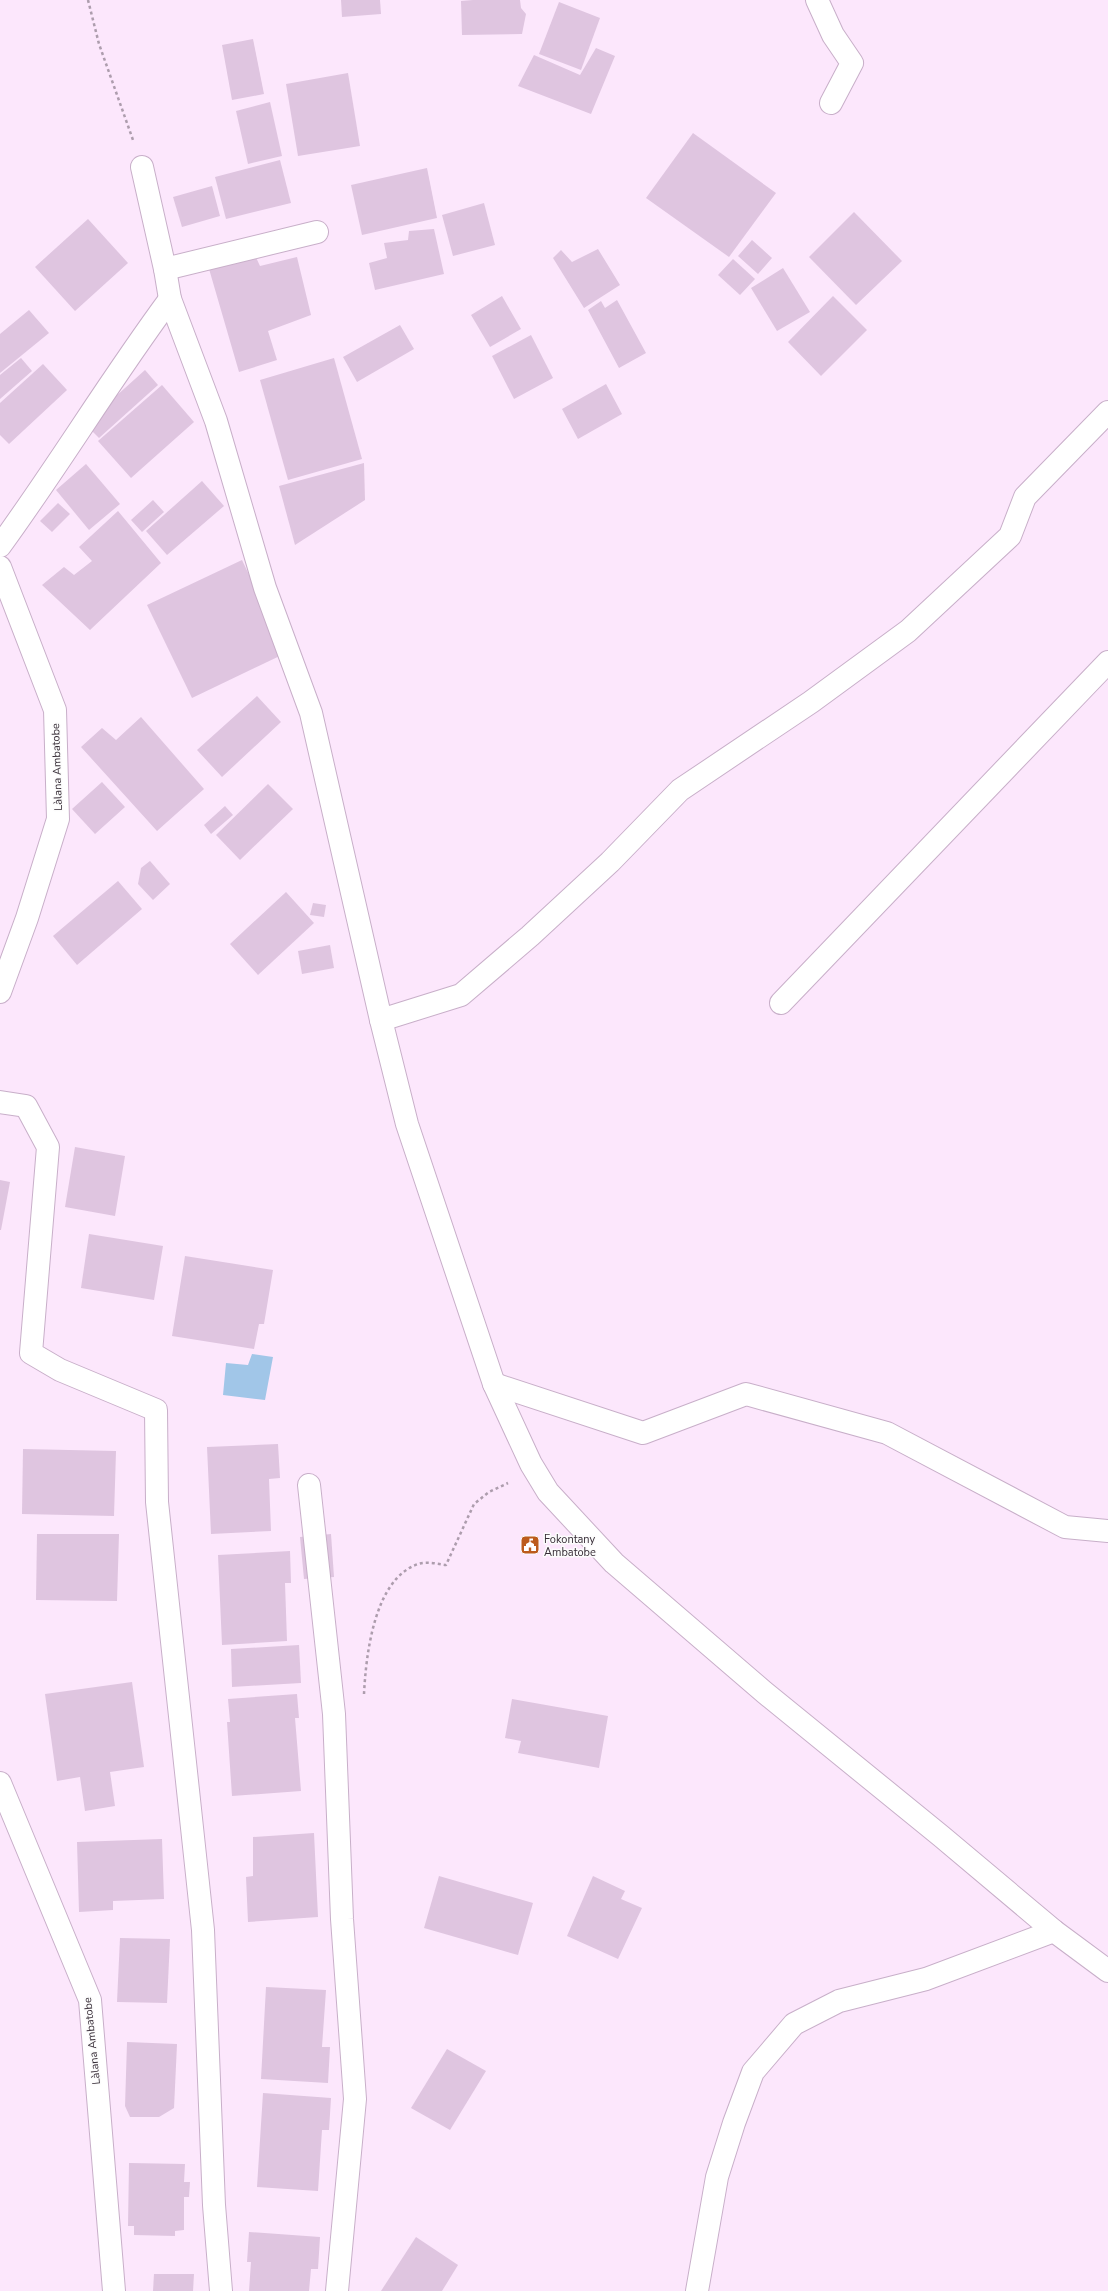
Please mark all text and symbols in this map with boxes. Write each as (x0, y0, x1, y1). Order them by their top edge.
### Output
street label: Làlana Ambatobe (48, 723, 66, 811)
place label: Fokontany Ambatobe (544, 1532, 596, 1560)
public building icon: Fokontany Ambatobe (519, 1534, 541, 1556)
street label: Làlana Ambatobe (80, 1996, 104, 2085)

